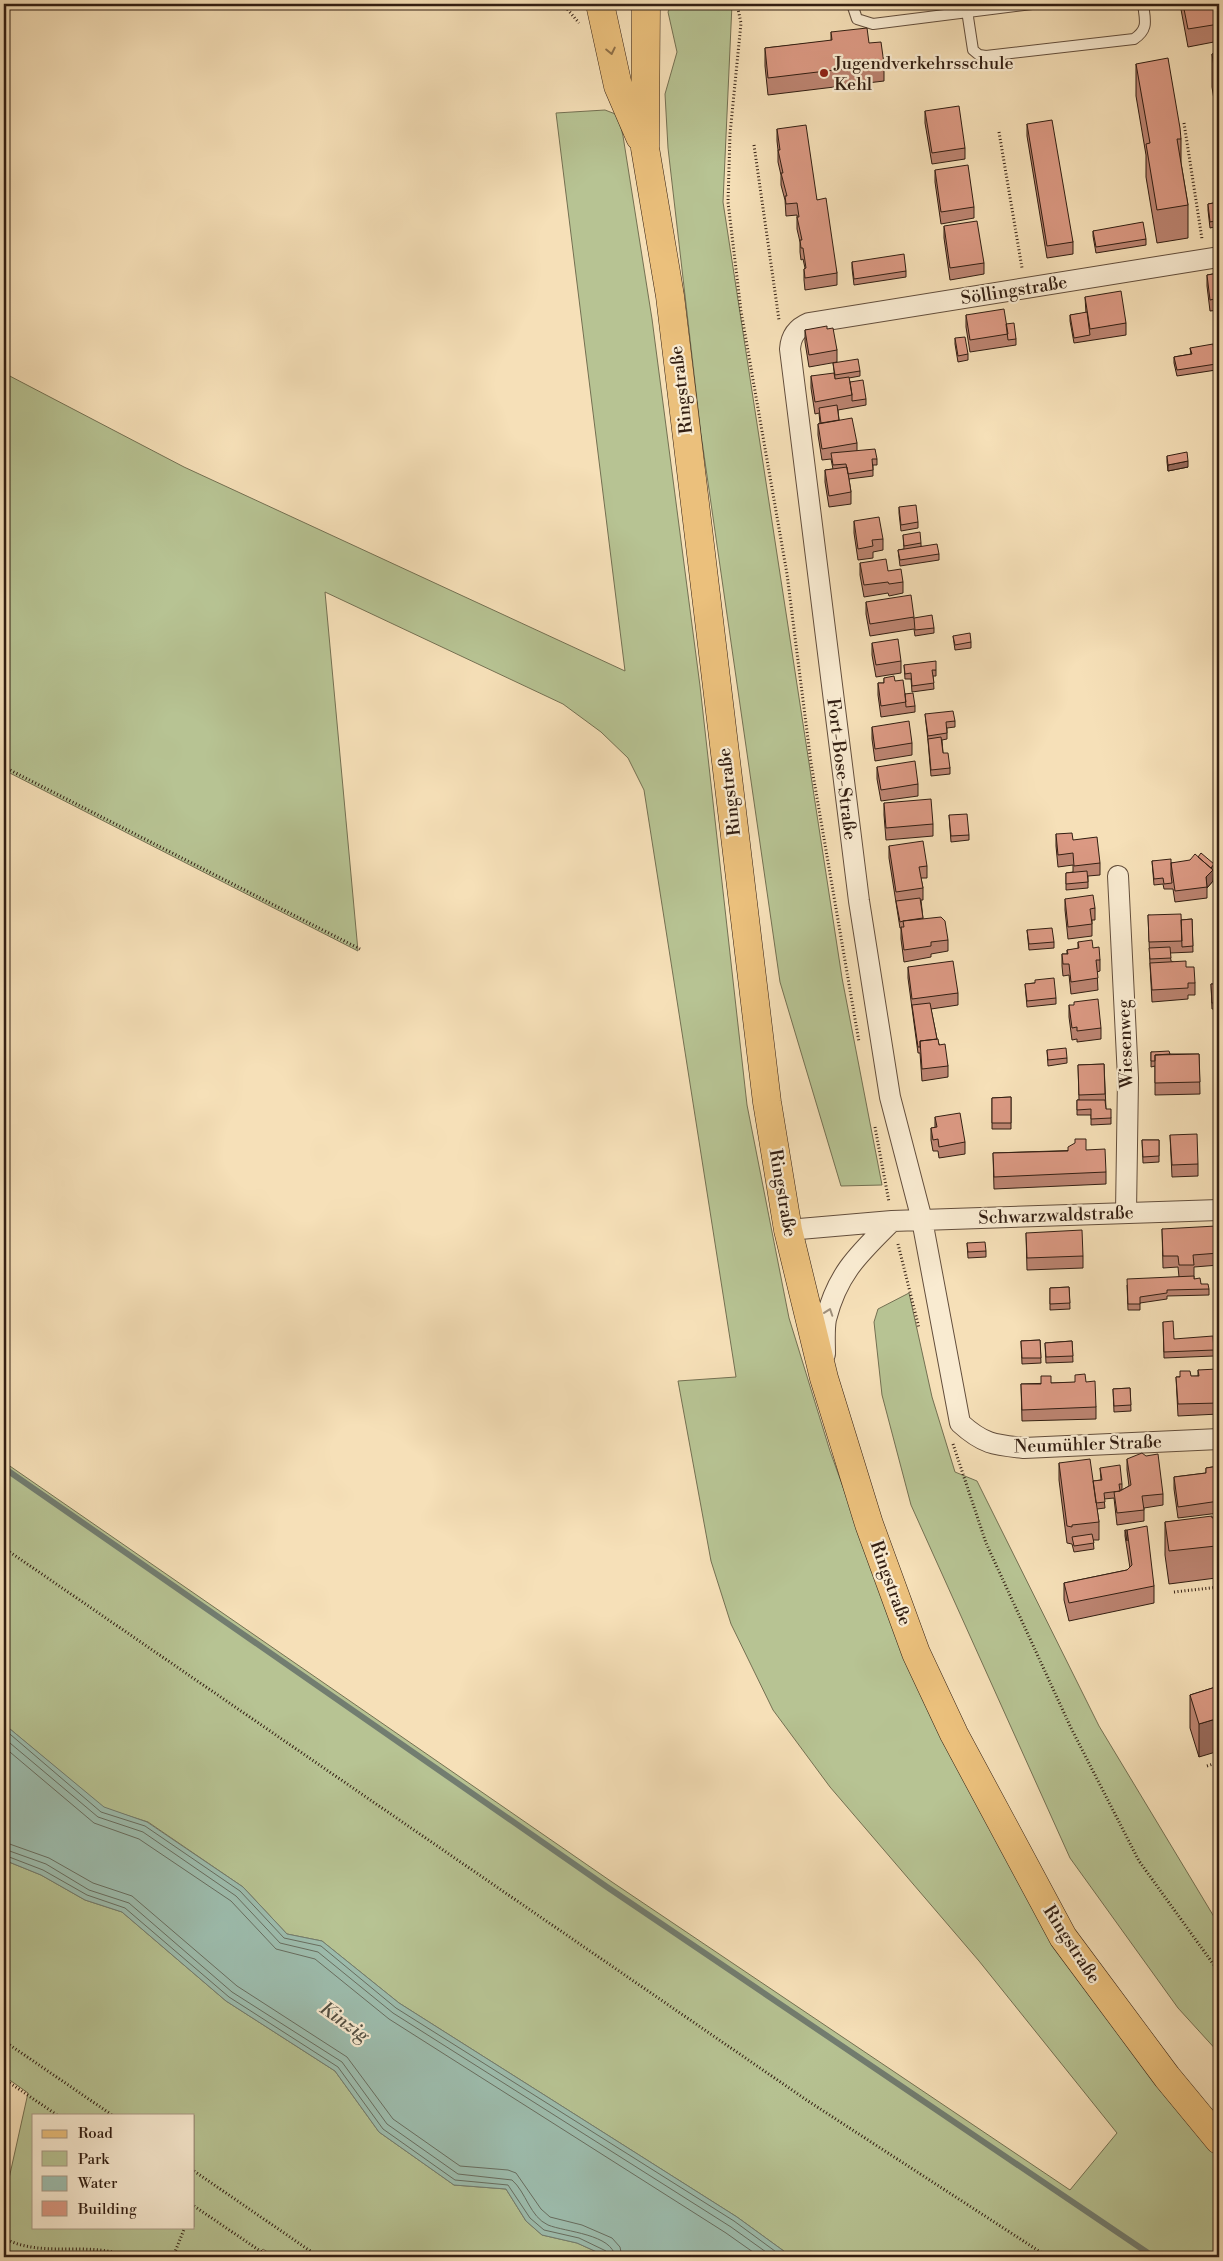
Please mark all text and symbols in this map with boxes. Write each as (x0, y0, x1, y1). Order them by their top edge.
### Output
one-way arrow (605, 47, 616, 56)
place label: Jugendverkehrsschule Kehl (833, 52, 1014, 96)
marker: Jugendverkehrsschule Kehl (818, 67, 830, 79)
street label: Söllingstraße (959, 271, 1069, 310)
street label: Ringstraße (665, 344, 698, 435)
street label: Fort-Bose-Straße (821, 697, 862, 841)
street label: Ringstraße (713, 746, 746, 837)
street label: Wiesenweg (1112, 998, 1139, 1090)
street label: Ringstraße (763, 1147, 802, 1239)
street label: Schwarzwaldstraße (978, 1201, 1134, 1230)
one-way arrow (823, 1308, 833, 1317)
street label: Neumühler Straße (1014, 1430, 1162, 1459)
street label: Ringstraße (865, 1537, 917, 1629)
street label: Ringstraße (1038, 1901, 1105, 1988)
water label: Kinzig (315, 1996, 375, 2048)
legend (32, 2114, 195, 2228)
text: Road (78, 2124, 113, 2143)
text: Park (78, 2150, 110, 2169)
text: Water (77, 2174, 118, 2193)
text: Building (77, 2200, 137, 2219)

